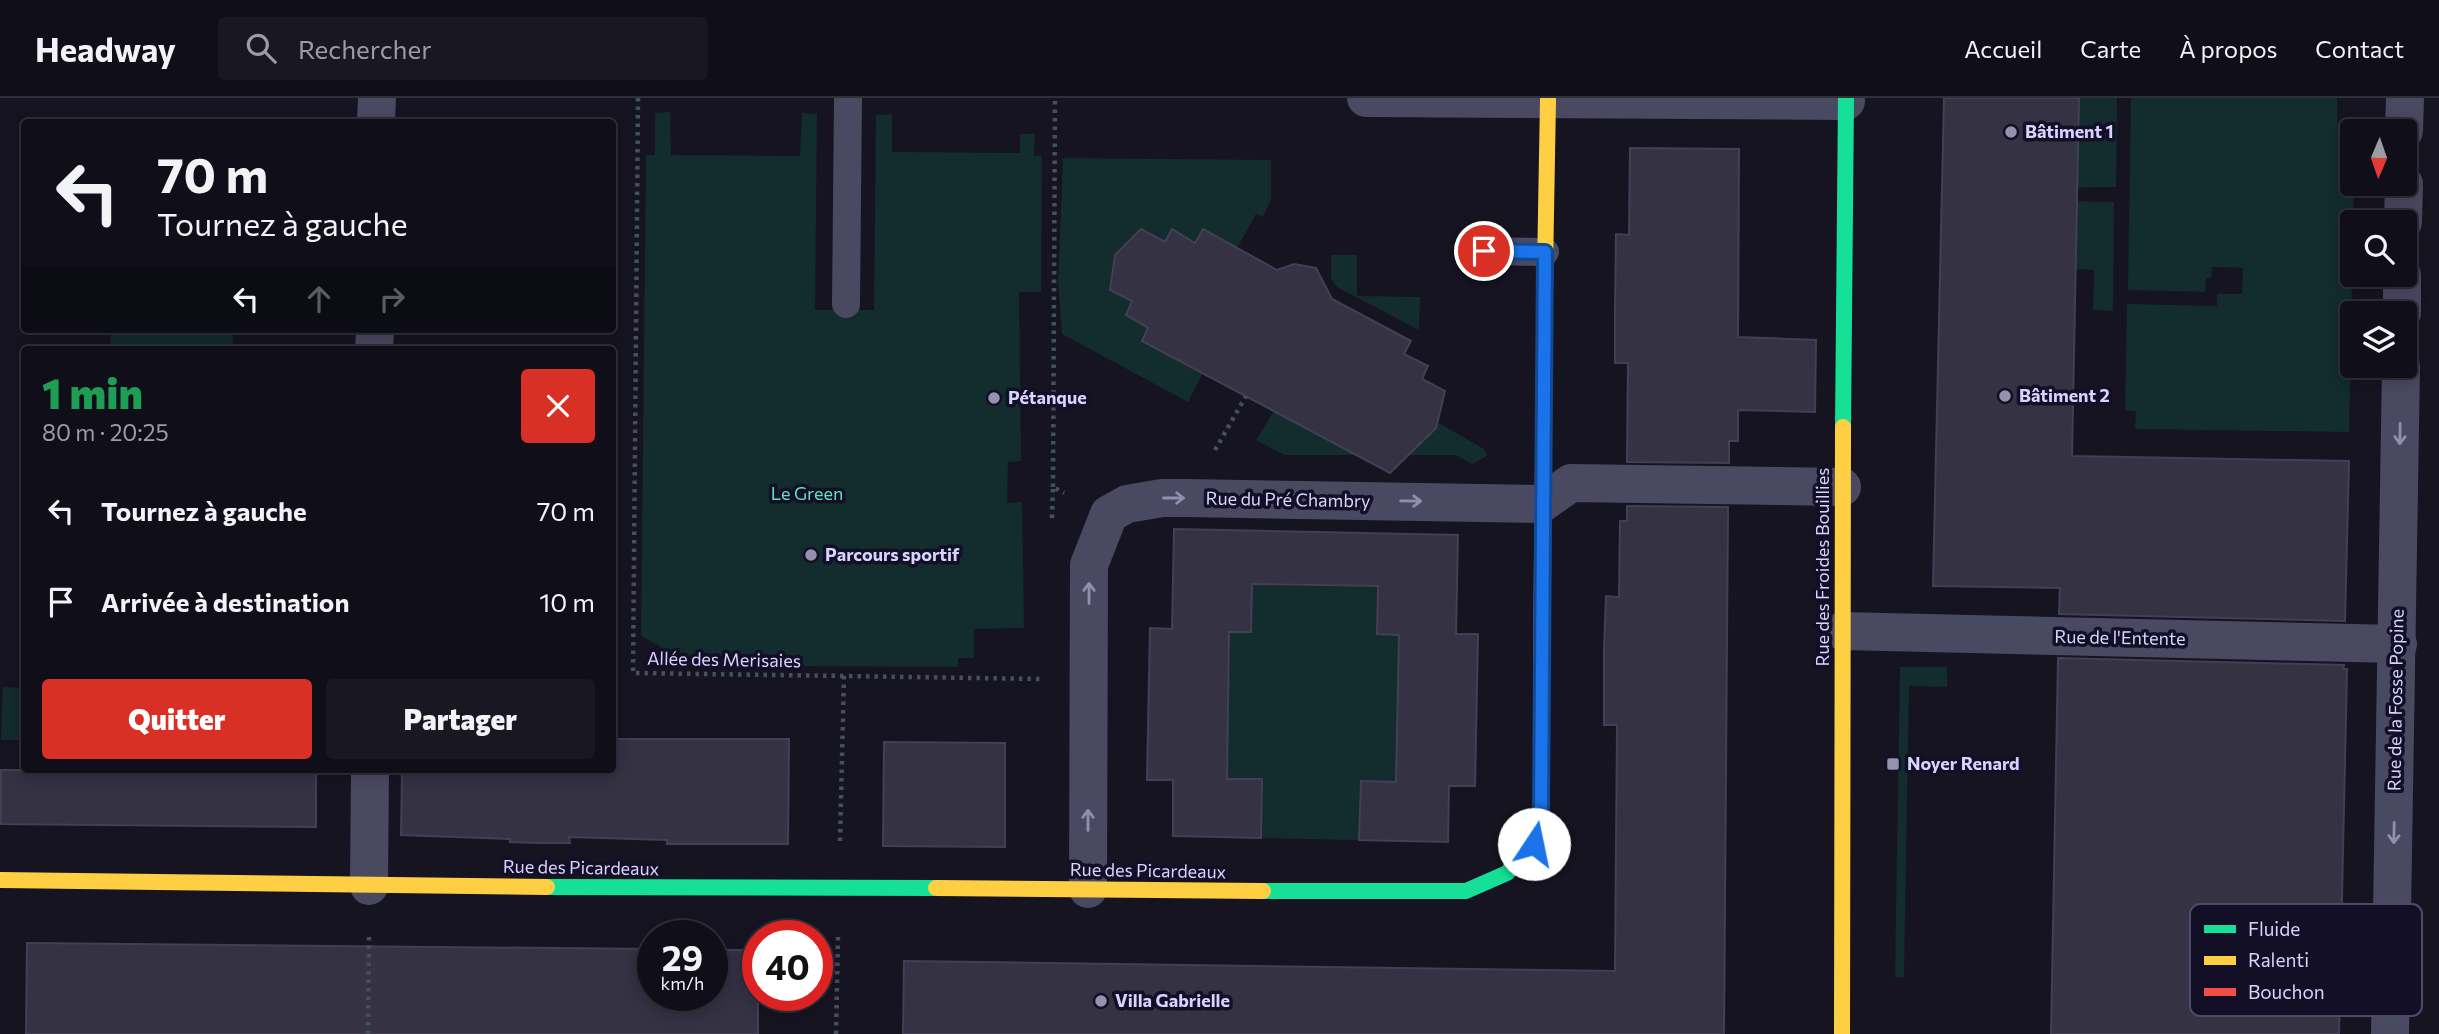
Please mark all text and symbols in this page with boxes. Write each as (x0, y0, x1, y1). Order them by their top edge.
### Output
search box (218, 17, 708, 80)
text: Headway (35, 28, 176, 69)
icon: search (242, 29, 280, 67)
text: Rechercher (298, 33, 432, 64)
text: Accueil (1964, 34, 2042, 63)
text: Carte (2080, 34, 2141, 63)
text: À propos (2179, 34, 2277, 63)
text: Contact (2315, 34, 2404, 63)
north arrow (2340, 119, 2417, 196)
map controls (2340, 119, 2417, 378)
place label: Bâtiment 1 (2025, 120, 2114, 142)
marker: Bâtiment 1 (2003, 124, 2019, 140)
text: 70 m (157, 143, 268, 203)
icon: left (42, 147, 133, 238)
text: Tournez à gauche (157, 203, 408, 243)
button: search (2340, 210, 2417, 287)
pin (1454, 221, 1514, 281)
icon: arrive (1465, 232, 1503, 270)
icon: left (227, 280, 265, 318)
icon: ahead (300, 280, 338, 318)
icon: right (373, 280, 411, 318)
button: layers (2340, 301, 2417, 378)
text: 1 min (42, 366, 143, 418)
button: close (521, 369, 595, 443)
place label: Bâtiment 2 (2019, 384, 2110, 406)
place label: Pétanque (1008, 386, 1087, 408)
marker: Bâtiment 2 (1997, 388, 2013, 404)
marker: Pétanque (986, 390, 1002, 406)
text: 80 m · 20:25 (42, 418, 169, 446)
one-way arrow (2393, 422, 2407, 445)
street label: Rue des Froides Bouillies (1811, 468, 1833, 666)
park label: Le Green (771, 482, 843, 504)
street label: Rue du Pré Chambry (1205, 487, 1371, 511)
one-way arrow (1163, 491, 1186, 505)
icon: left (42, 492, 80, 530)
one-way arrow (1400, 494, 1423, 508)
text: Tournez à gauche (101, 495, 307, 526)
text: 70 m (537, 495, 595, 526)
place label: Parcours sportif (825, 543, 960, 565)
marker: Parcours sportif (803, 547, 819, 563)
one-way arrow (1082, 582, 1096, 605)
icon: arrive (42, 583, 80, 621)
text: Arrivée à destination (101, 586, 349, 617)
text: 10 m (539, 586, 595, 617)
street label: Rue de la Fosse Popine (2382, 609, 2408, 791)
street label: Rue de l'Entente (2054, 625, 2186, 649)
street label: Allée des Merisaies (647, 647, 801, 671)
button: Quitter (42, 679, 312, 759)
button: Partager (326, 679, 595, 759)
place label: Noyer Renard (1907, 752, 2020, 774)
marker: Noyer Renard (1885, 756, 1901, 772)
position arrow (1497, 807, 1571, 881)
one-way arrow (1081, 809, 1095, 832)
one-way arrow (2387, 821, 2401, 844)
street label: Rue des Picardeaux (503, 855, 660, 879)
street label: Rue des Picardeaux (1070, 858, 1227, 882)
legend (2190, 904, 2422, 1016)
text: Fluide (2248, 917, 2300, 940)
speed limit sign: 40 (742, 920, 833, 1011)
text: 29 (662, 935, 703, 978)
text: Ralenti (2248, 948, 2309, 971)
text: km/h (661, 972, 704, 994)
text: Bouchon (2248, 980, 2325, 1003)
place label: Villa Gabrielle (1115, 989, 1230, 1011)
marker: Villa Gabrielle (1093, 993, 1109, 1009)

